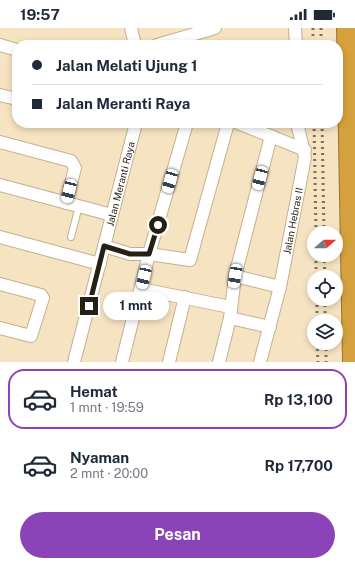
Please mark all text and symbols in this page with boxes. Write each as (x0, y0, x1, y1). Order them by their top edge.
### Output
text: 19:57 (20, 6, 60, 23)
text: Jalan Melati Ujung 1 (56, 57, 197, 74)
text: Jalan Meranti Raya (56, 95, 190, 112)
street label: Jalan Meranti Raya (103, 140, 137, 228)
car (251, 165, 269, 191)
car (161, 168, 179, 194)
car (60, 178, 78, 204)
street label: Jalan Hebras II (280, 186, 305, 255)
route start (149, 216, 167, 234)
north arrow (307, 226, 343, 262)
map controls (307, 226, 343, 350)
car (227, 263, 243, 289)
car (135, 264, 153, 290)
button: locate (307, 270, 343, 306)
callout: 1 mnt (103, 292, 169, 320)
route end (80, 297, 98, 315)
text: 1 mnt (119, 298, 153, 313)
button: layers (307, 314, 343, 350)
icon: car (22, 381, 58, 417)
text: Hemat (70, 383, 118, 400)
text: Rp 13,100 (264, 391, 333, 408)
text: 1 mnt · 19:59 (70, 400, 144, 415)
icon: car (22, 447, 58, 483)
text: Nyaman (70, 449, 129, 466)
text: Rp 17,700 (265, 457, 333, 474)
text: 2 mnt · 20:00 (70, 466, 148, 481)
button: Pesan (20, 512, 335, 558)

